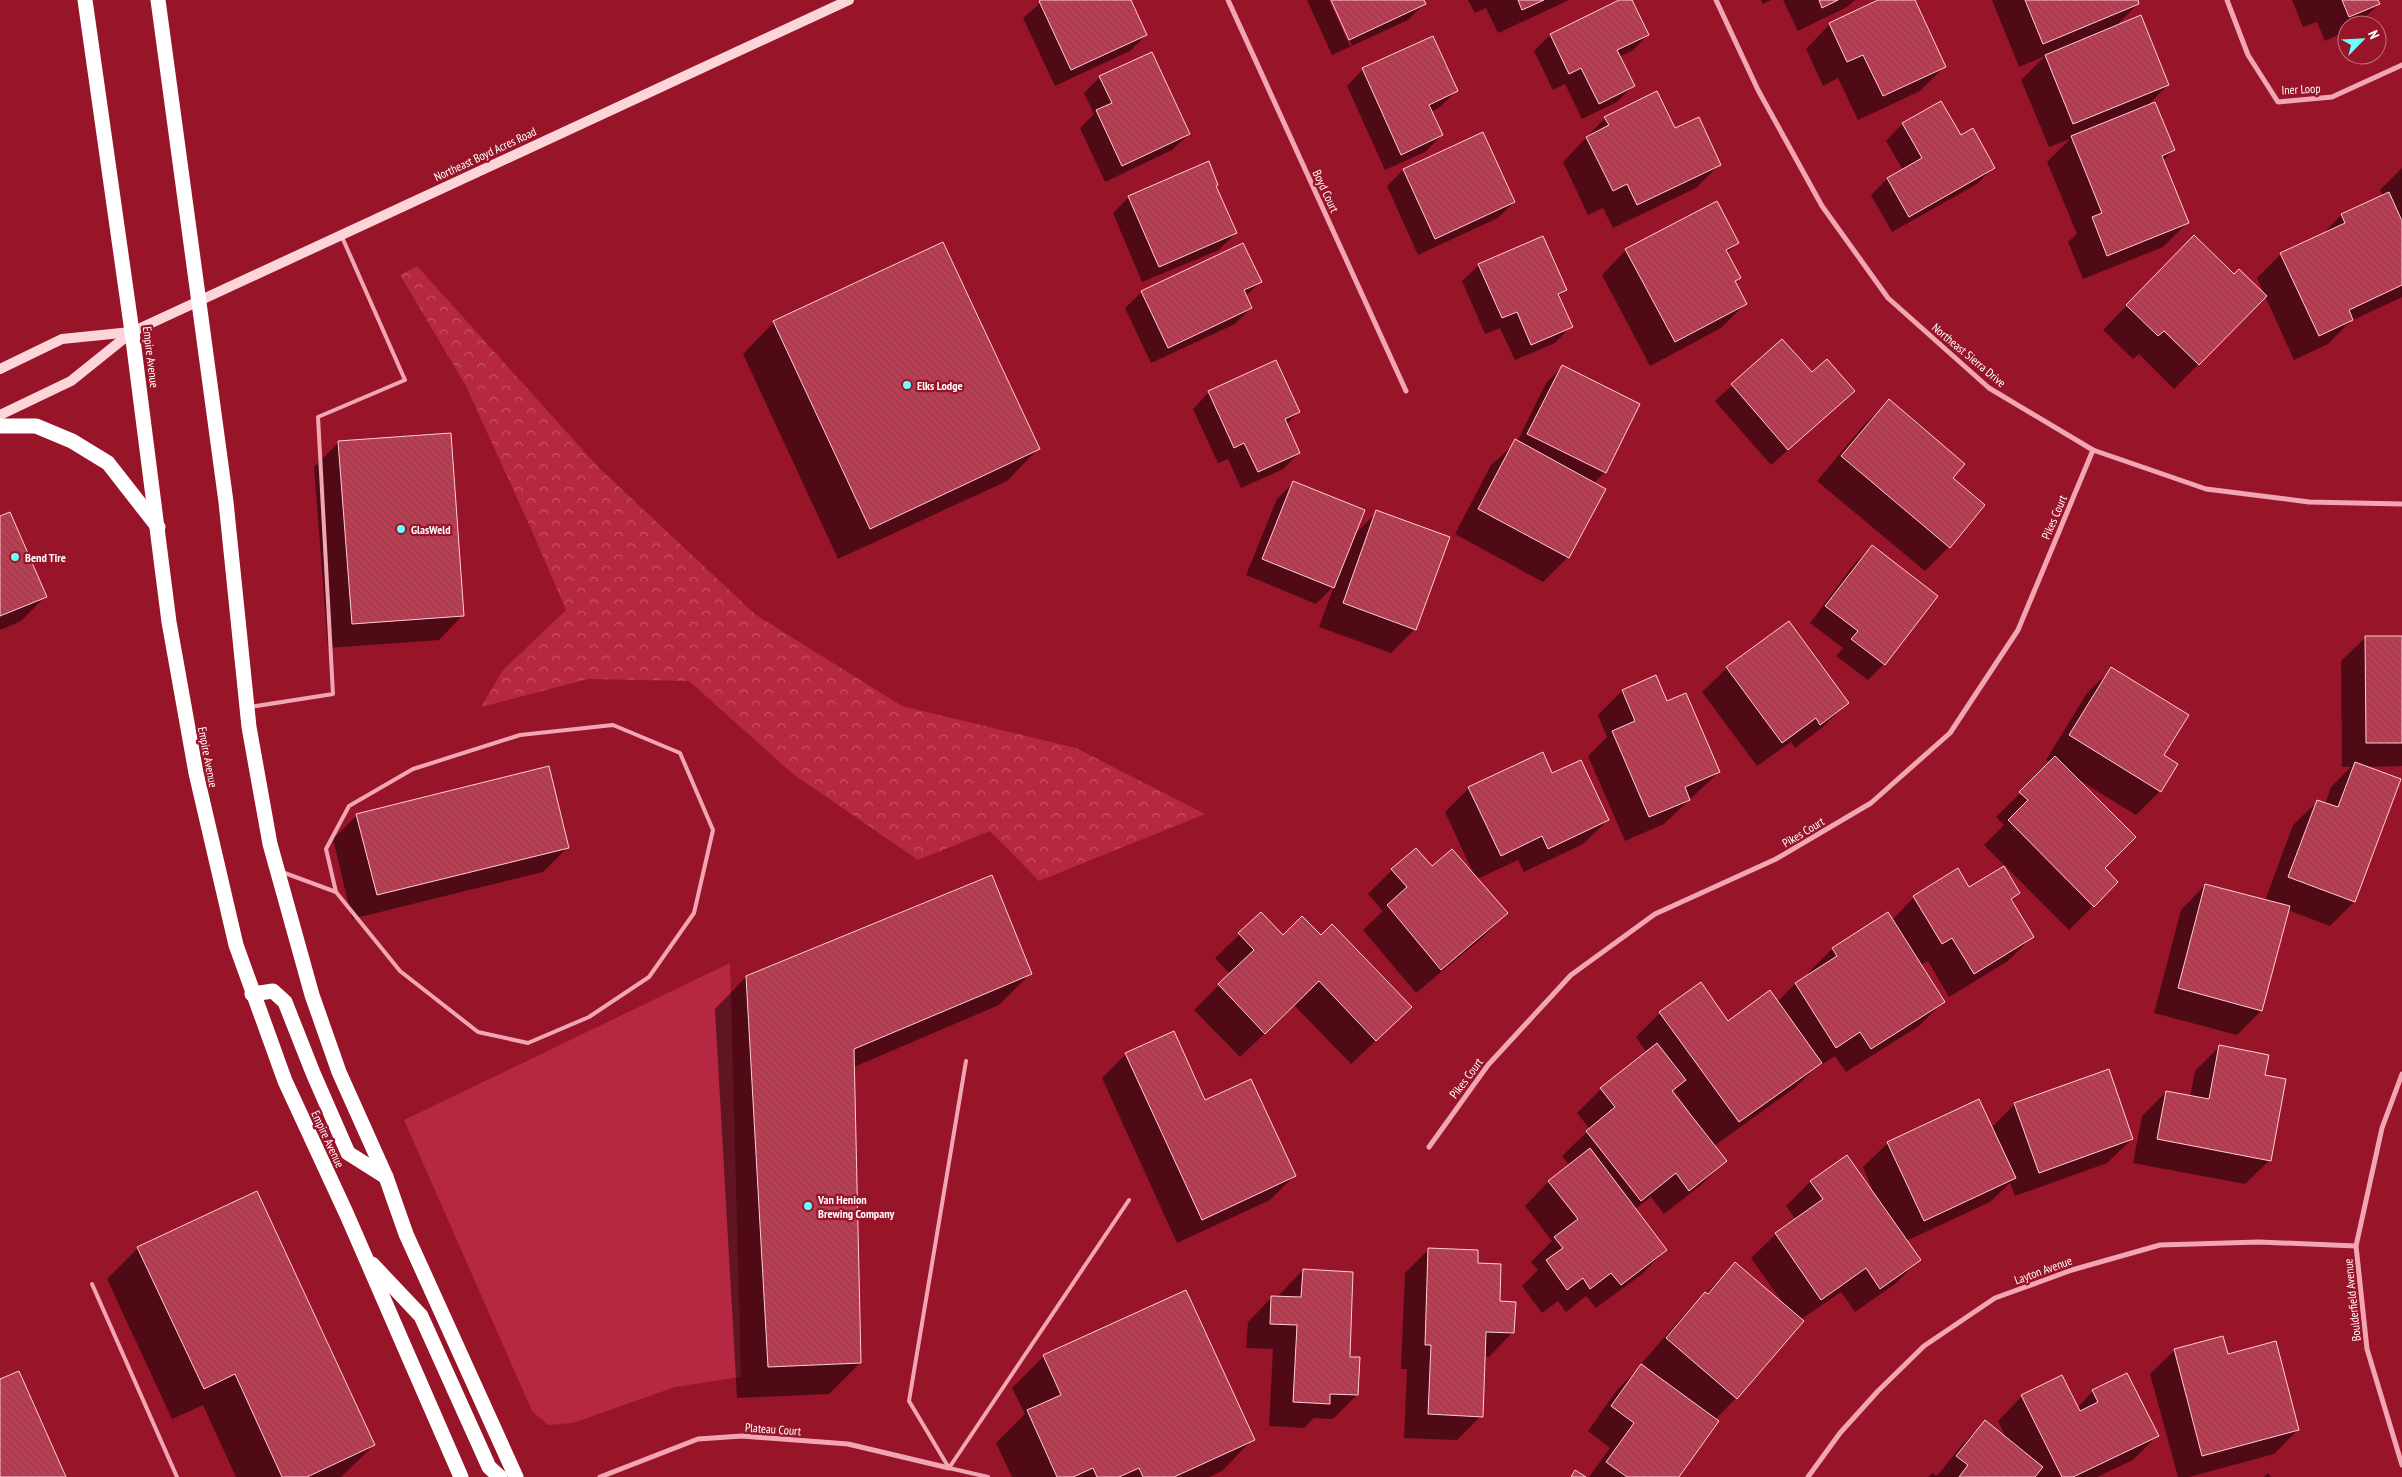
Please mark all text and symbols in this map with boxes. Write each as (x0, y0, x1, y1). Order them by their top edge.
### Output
north arrow (2337, 15, 2387, 65)
text: N (2364, 28, 2384, 42)
street label: Iner Loop (2281, 80, 2321, 98)
street label: Northeast Boyd Acres Road (431, 124, 539, 184)
street label: Boyd Court (1310, 167, 1343, 215)
street label: Northeast Sierra Drive (1929, 320, 2009, 390)
street label: Empire Avenue (140, 326, 162, 389)
place label: Elks Lodge (917, 378, 963, 393)
marker: Elks Lodge (901, 379, 913, 391)
street label: Pikes Court (2038, 492, 2070, 541)
place label: GlasWeld (411, 522, 451, 537)
marker: GlasWeld (395, 523, 407, 535)
place label: Bend Tire (25, 550, 66, 565)
marker: Bend Tire (9, 551, 21, 563)
street label: Empire Avenue (195, 725, 221, 789)
street label: Pikes Court (1779, 813, 1827, 850)
street label: Pikes Court (1446, 1054, 1486, 1101)
street label: Empire Avenue (308, 1108, 348, 1170)
place label: Van Henion Brewing Company (817, 1192, 895, 1221)
marker: Van Henion Brewing Company (802, 1200, 814, 1212)
street label: Layton Avenue (2012, 1253, 2074, 1287)
street label: Boulderfield Avenue (2340, 1258, 2364, 1342)
street label: Plateau Court (744, 1420, 802, 1438)

